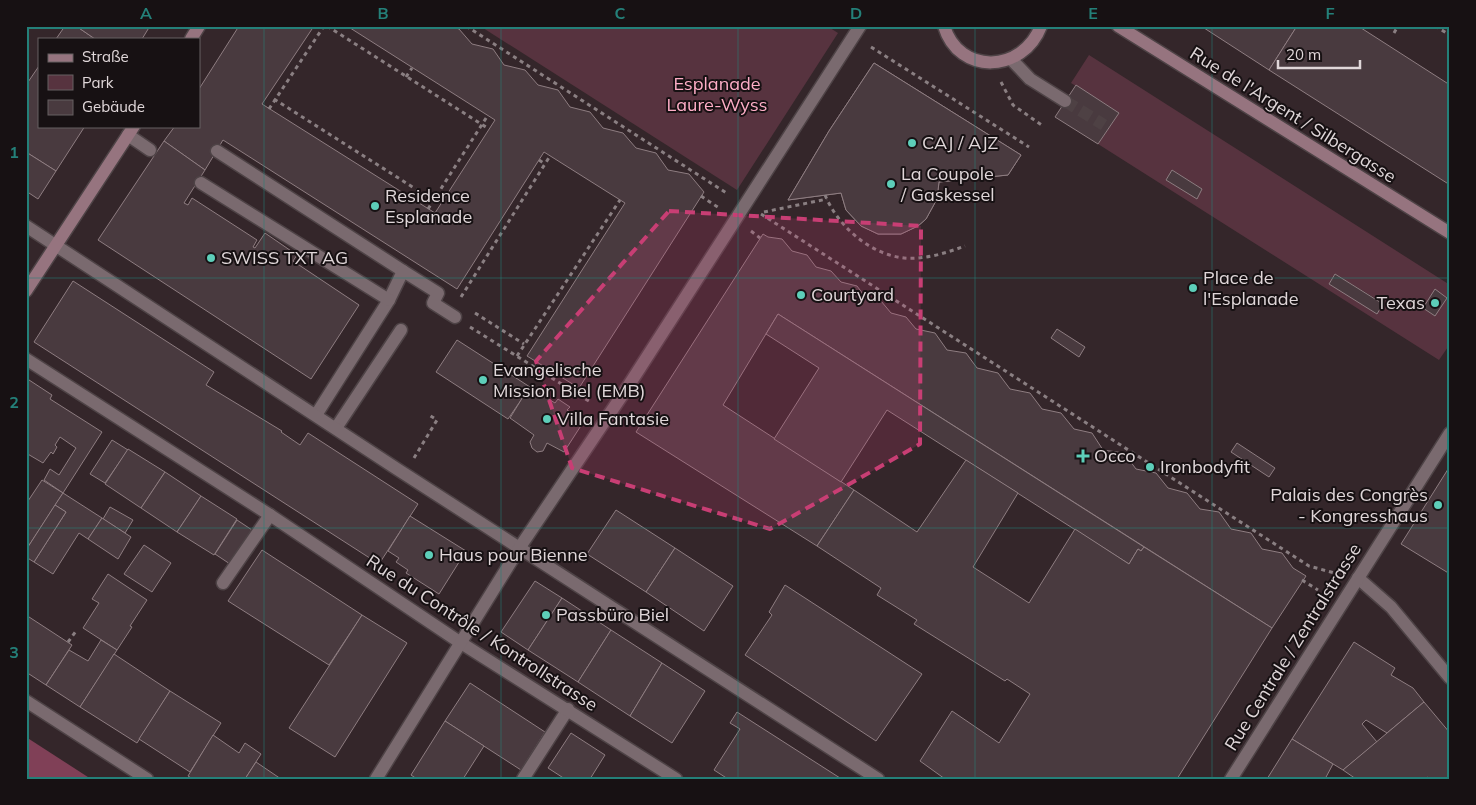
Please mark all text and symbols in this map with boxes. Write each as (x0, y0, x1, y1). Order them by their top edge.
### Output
text: A (140, 3, 152, 23)
text: B (377, 3, 389, 23)
text: C (615, 3, 626, 23)
text: D (850, 3, 862, 23)
text: E (1088, 3, 1098, 23)
text: F (1325, 3, 1335, 23)
legend (38, 38, 200, 128)
scale bar (1278, 38, 1361, 70)
street label: Rue de l'Argent / Silbergasse (1186, 42, 1401, 188)
text: 20 m (1286, 45, 1321, 64)
text: Straße (82, 47, 129, 66)
park label: Esplanade Laure-Wyss (666, 72, 768, 116)
text: Park (82, 73, 114, 92)
text: Gebäude (82, 97, 145, 116)
place label: CAJ / AJZ (922, 131, 999, 154)
marker: CAJ / AJZ (906, 137, 918, 149)
text: 1 (9, 142, 19, 162)
place label: La Coupole / Gaskessel (900, 162, 995, 206)
marker: La Coupole / Gaskessel (885, 178, 897, 190)
place label: Residence Esplanade (385, 184, 472, 228)
marker: Residence Esplanade (369, 200, 381, 212)
place label: SWISS TXT AG (221, 246, 348, 269)
marker: SWISS TXT AG (205, 252, 217, 264)
place label: Place de l'Esplanade (1203, 266, 1298, 310)
marker: Place de l'Esplanade (1187, 282, 1199, 294)
place label: Courtyard (811, 283, 894, 306)
marker: Courtyard (795, 289, 807, 301)
place label: Texas (1376, 291, 1425, 314)
marker: Texas (1429, 297, 1441, 309)
place label: Evangelische Mission Biel (EMB) (493, 358, 645, 402)
marker: Evangelische Mission Biel (EMB) (477, 374, 489, 386)
text: 2 (9, 392, 19, 412)
place label: Villa Fantasie (557, 407, 669, 430)
marker: Villa Fantasie (541, 413, 553, 425)
place label: Occo (1094, 444, 1136, 467)
marker: Occo (1076, 449, 1090, 463)
place label: Ironbodyfit (1160, 455, 1250, 478)
marker: Ironbodyfit (1144, 461, 1156, 473)
place label: Palais des Congrès - Kongresshaus (1270, 483, 1428, 527)
marker: Palais des Congrès - Kongresshaus (1432, 499, 1444, 511)
street label: Rue Centrale / Zentralstrasse (1219, 539, 1366, 755)
place label: Haus pour Bienne (439, 543, 588, 566)
street label: Rue du Contrôle / Kontrollstrasse (362, 549, 602, 716)
marker: Haus pour Bienne (423, 549, 435, 561)
place label: Passbüro Biel (556, 603, 669, 626)
marker: Passbüro Biel (540, 609, 552, 621)
text: 3 (9, 642, 19, 662)

